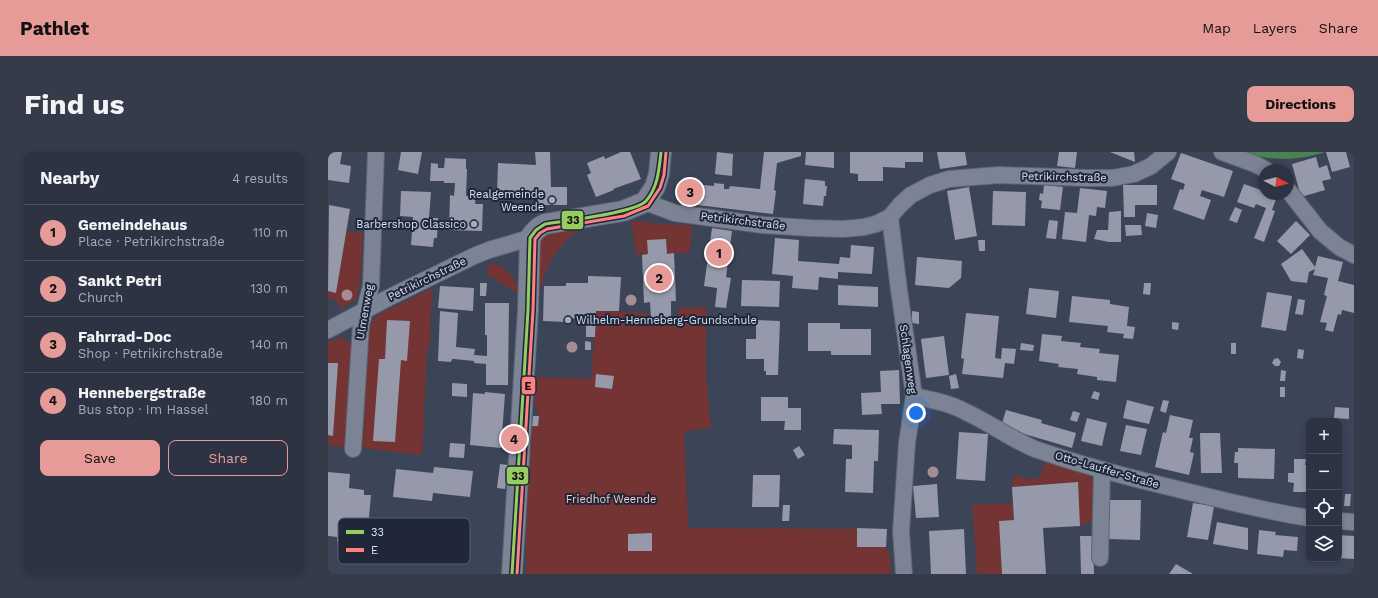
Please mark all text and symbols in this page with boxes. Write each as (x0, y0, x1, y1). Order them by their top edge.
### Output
text: Pathlet (20, 17, 89, 40)
text: Map (1202, 20, 1231, 36)
text: Layers (1253, 20, 1297, 36)
text: Share (1319, 20, 1358, 36)
button: Directions (1247, 86, 1354, 122)
text: Find us (24, 88, 124, 121)
north arrow (1258, 164, 1294, 200)
text: Nearby (40, 168, 99, 188)
street label: Petrikirchstraße (1021, 170, 1107, 184)
text: 4 results (232, 171, 288, 186)
pin: 3 (677, 177, 703, 207)
place label: Realgemeinde Weende (469, 188, 544, 214)
marker: Realgemeinde Weende (547, 195, 557, 205)
street label: Petrikirchstraße (700, 209, 786, 233)
line badge: 33 (561, 210, 584, 230)
text: 33 (566, 214, 580, 227)
text: Gemeindehaus (78, 216, 187, 234)
place label: Barbershop Classico (356, 218, 466, 231)
marker: Barbershop Classico (469, 219, 479, 229)
text: 1 (50, 225, 56, 240)
text: 110 m (253, 225, 288, 240)
text: Place · Petrikirchstraße (78, 234, 225, 249)
pin: 1 (706, 238, 732, 268)
street label: Petrikirchstraße (386, 254, 468, 304)
pin: 2 (646, 263, 672, 293)
text: Sankt Petri (78, 272, 162, 290)
text: 2 (49, 281, 57, 296)
text: 130 m (250, 281, 288, 296)
street label: Ulmenweg (354, 283, 376, 341)
text: Church (78, 290, 123, 305)
place label: Wilhelm-Henneberg-Grundschule (576, 314, 757, 327)
marker: Wilhelm-Henneberg-Grundschule (563, 315, 573, 325)
street label: Schlagenweg (897, 324, 919, 395)
text: Fahrrad-Doc (78, 328, 172, 346)
text: 3 (49, 337, 57, 352)
text: 140 m (250, 337, 288, 352)
text: Shop · Petrikirchstraße (78, 346, 223, 361)
line badge: E (521, 376, 536, 395)
text: E (525, 380, 532, 393)
text: Hennebergstraße (78, 384, 206, 402)
text: 4 (49, 393, 57, 408)
text: 180 m (250, 393, 288, 408)
text: Bus stop · Im Hassel (78, 402, 208, 417)
your location (906, 403, 926, 423)
map controls (1306, 418, 1342, 562)
button: + (1306, 418, 1342, 454)
pin: 4 (501, 424, 527, 454)
button: Save (40, 440, 160, 476)
button: Share (168, 440, 288, 476)
street label: Otto-Lauffer-Straße (1053, 449, 1161, 491)
button: − (1306, 454, 1342, 490)
line badge: 33 (506, 466, 529, 485)
text: 33 (511, 470, 525, 483)
button: locate (1306, 490, 1342, 526)
park label: Friedhof Weende (566, 493, 656, 506)
legend (338, 518, 470, 564)
text: 33 (371, 526, 384, 539)
button: layers (1306, 526, 1342, 562)
text: E (371, 544, 378, 557)

